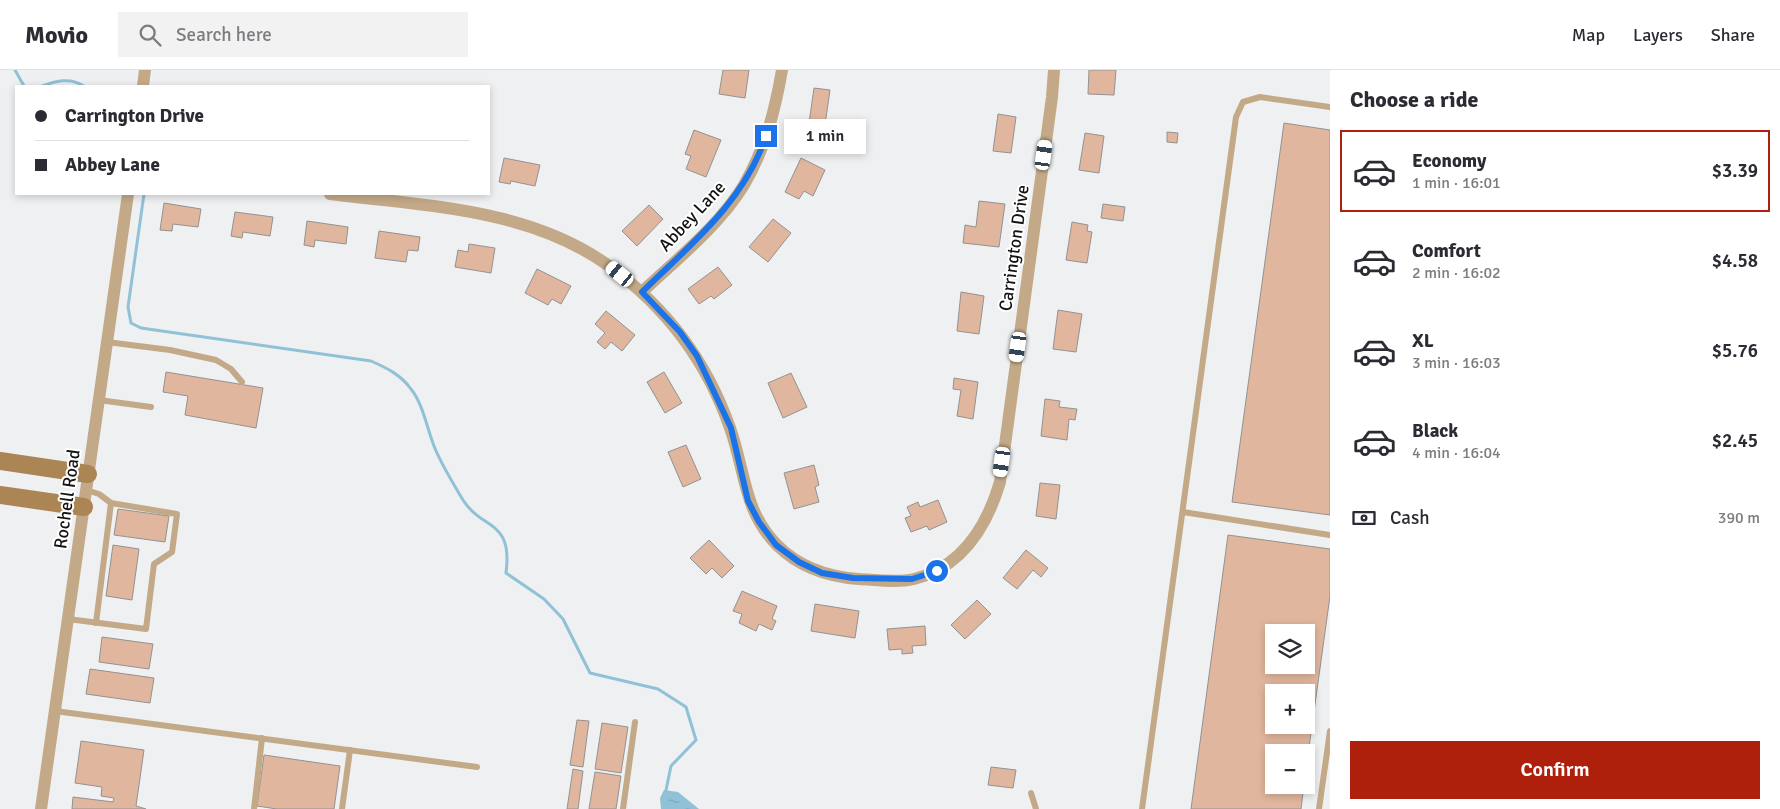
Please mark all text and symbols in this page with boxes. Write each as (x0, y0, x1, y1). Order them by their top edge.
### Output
search box (118, 12, 468, 57)
text: Movio (25, 20, 88, 50)
icon: search (136, 21, 164, 49)
text: Search here (176, 23, 272, 47)
text: Map (1572, 24, 1605, 46)
text: Layers (1633, 24, 1683, 46)
text: Share (1711, 24, 1755, 46)
text: Choose a ride (1350, 86, 1478, 113)
text: Carrington Drive (65, 104, 204, 128)
callout: 1 min (784, 118, 866, 154)
route end (755, 125, 777, 147)
text: 1 min (806, 126, 844, 146)
car (1034, 139, 1053, 171)
icon: car (1352, 149, 1397, 194)
text: Economy (1412, 149, 1486, 173)
text: Abbey Lane (65, 153, 160, 177)
text: $3.39 (1712, 159, 1758, 183)
text: 1 min · 16:01 (1412, 173, 1501, 193)
street label: Abbey Lane (654, 176, 730, 256)
street label: Carrington Drive (994, 184, 1034, 312)
icon: car (1352, 239, 1397, 284)
text: Comfort (1412, 239, 1481, 263)
text: $4.58 (1712, 249, 1758, 273)
car (603, 259, 636, 289)
text: 2 min · 16:02 (1412, 263, 1501, 283)
icon: car (1352, 329, 1397, 374)
text: XL (1412, 329, 1434, 353)
car (1008, 331, 1027, 363)
text: $5.76 (1712, 339, 1758, 363)
text: 3 min · 16:03 (1412, 353, 1501, 373)
icon: car (1352, 419, 1397, 464)
text: Black (1412, 419, 1458, 443)
text: $2.45 (1712, 429, 1758, 453)
text: 4 min · 16:04 (1412, 443, 1501, 463)
car (992, 446, 1011, 478)
street label: Rochell Road (49, 448, 85, 550)
icon: cash (1350, 504, 1378, 532)
text: Cash (1390, 506, 1430, 530)
text: 390 m (1718, 508, 1760, 528)
route start (926, 560, 948, 582)
map controls (1265, 624, 1315, 794)
button: layers (1265, 624, 1315, 674)
button: + (1265, 684, 1315, 734)
button: Confirm (1350, 741, 1760, 799)
button: − (1265, 744, 1315, 794)

